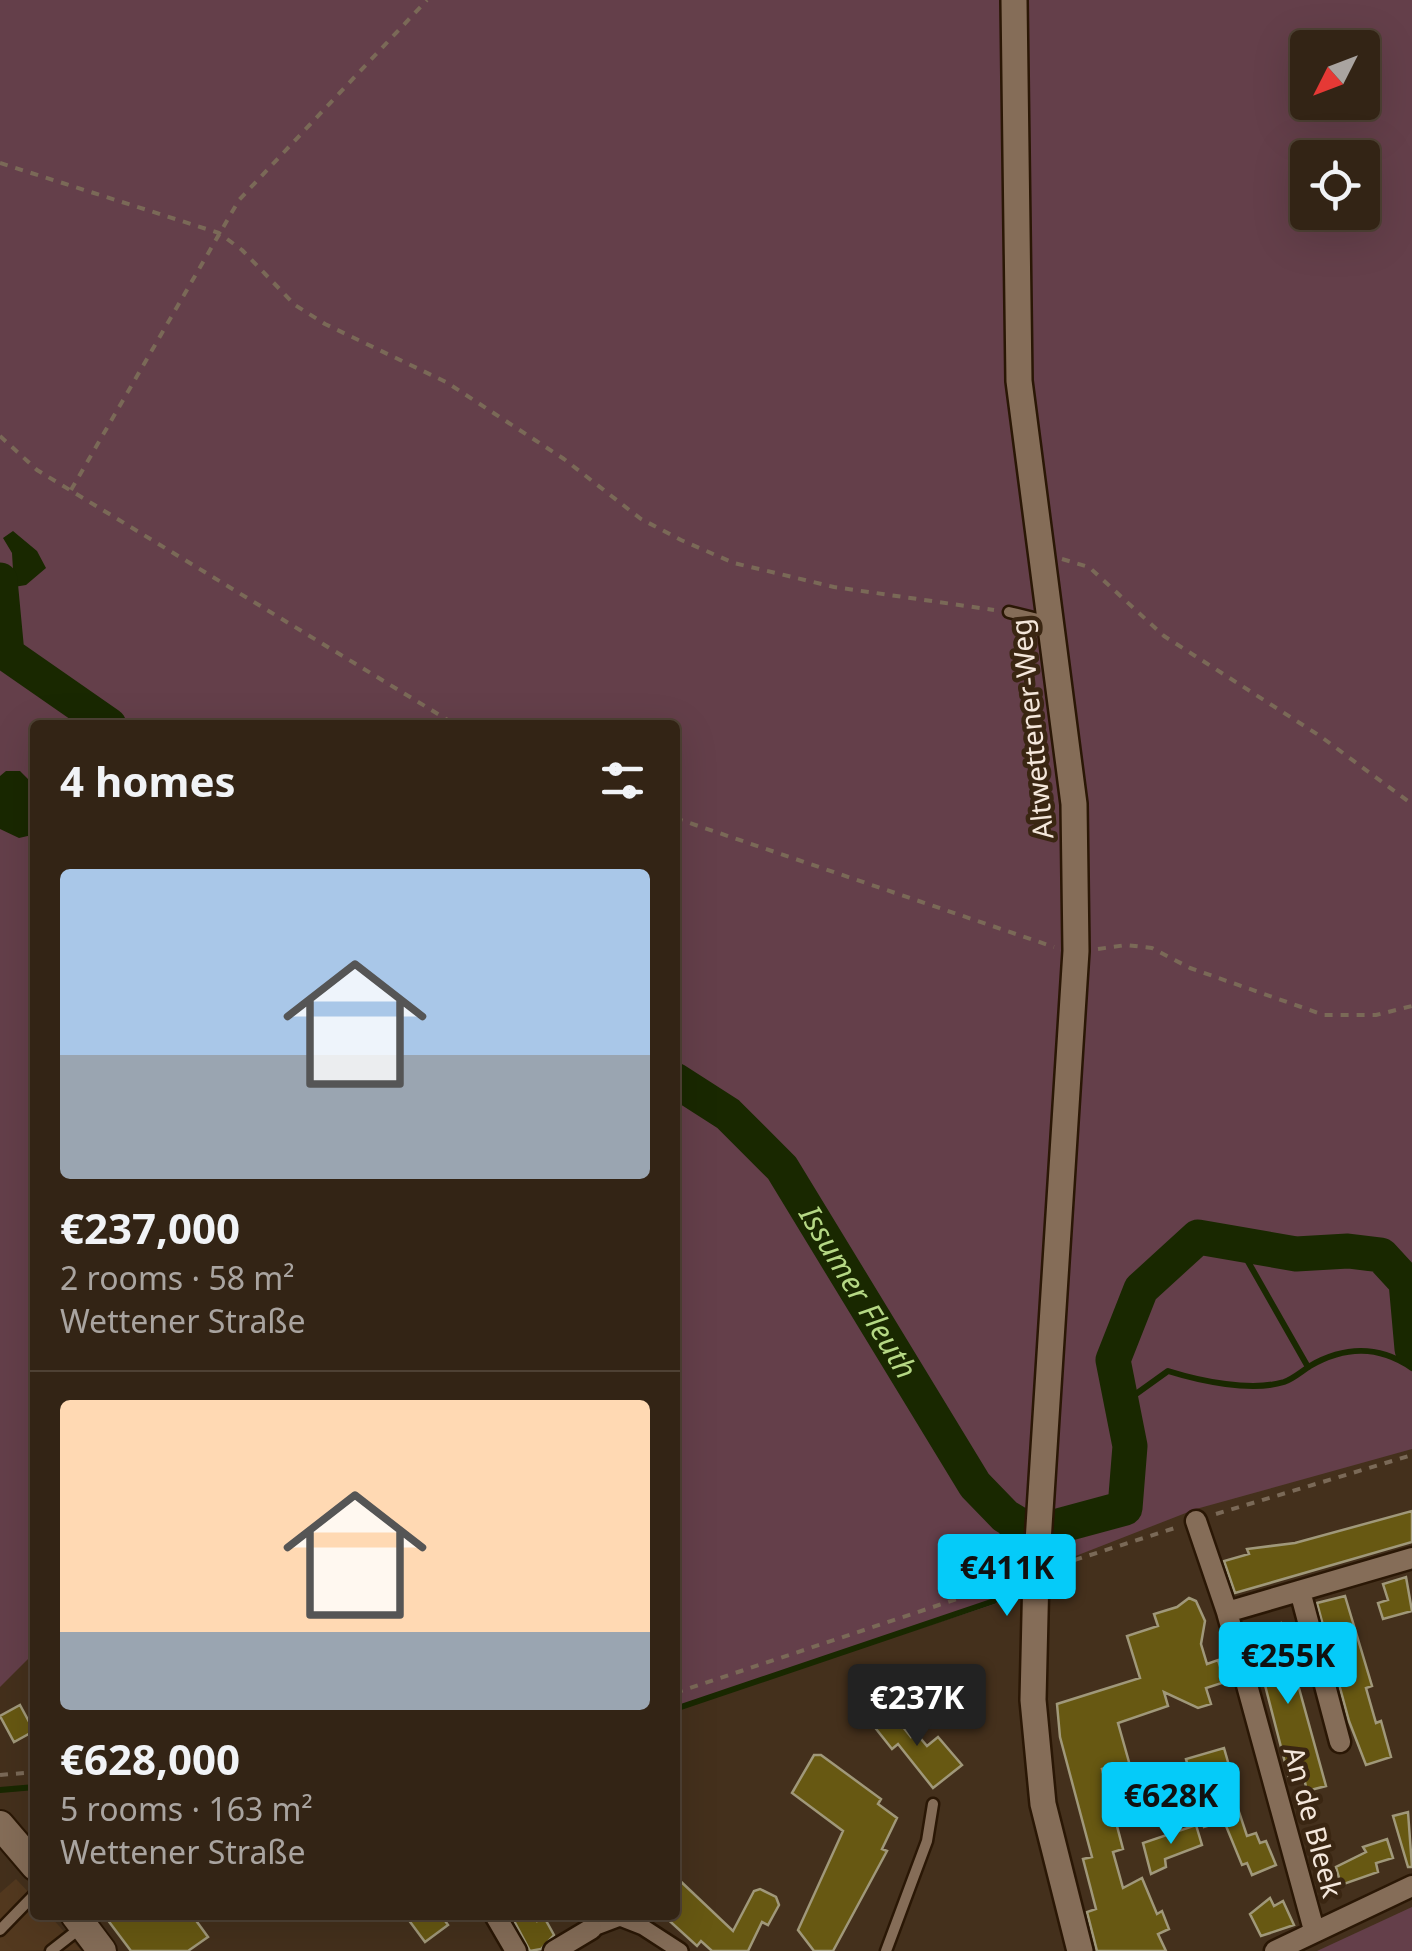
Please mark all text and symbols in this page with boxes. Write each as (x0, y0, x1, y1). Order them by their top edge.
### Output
north arrow (1290, 30, 1380, 120)
map controls (1290, 30, 1380, 230)
button: locate (1290, 140, 1380, 230)
street label: Altwettener-Weg (1001, 617, 1061, 841)
text: 4 homes (60, 752, 236, 809)
icon: filters (595, 753, 650, 808)
icon: home (265, 934, 445, 1114)
water label: Issumer Fleuth (790, 1196, 927, 1386)
text: €237,000 (60, 1199, 240, 1256)
text: 2 rooms · 58 m² (60, 1256, 294, 1299)
text: Wettener Straße (60, 1299, 306, 1342)
icon: home (265, 1465, 445, 1645)
pin: €411K (937, 1534, 1077, 1619)
text: €411K (960, 1545, 1054, 1588)
pin: €255K (1218, 1622, 1358, 1707)
text: €255K (1241, 1633, 1335, 1676)
pin: €237K (847, 1664, 987, 1749)
text: €237K (870, 1675, 964, 1718)
text: €628,000 (60, 1730, 240, 1787)
street label: An de Bleek (1276, 1742, 1352, 1901)
pin: €628K (1101, 1762, 1241, 1847)
text: €628K (1124, 1773, 1218, 1816)
text: 5 rooms · 163 m² (60, 1787, 313, 1830)
text: Wettener Straße (60, 1830, 306, 1873)

